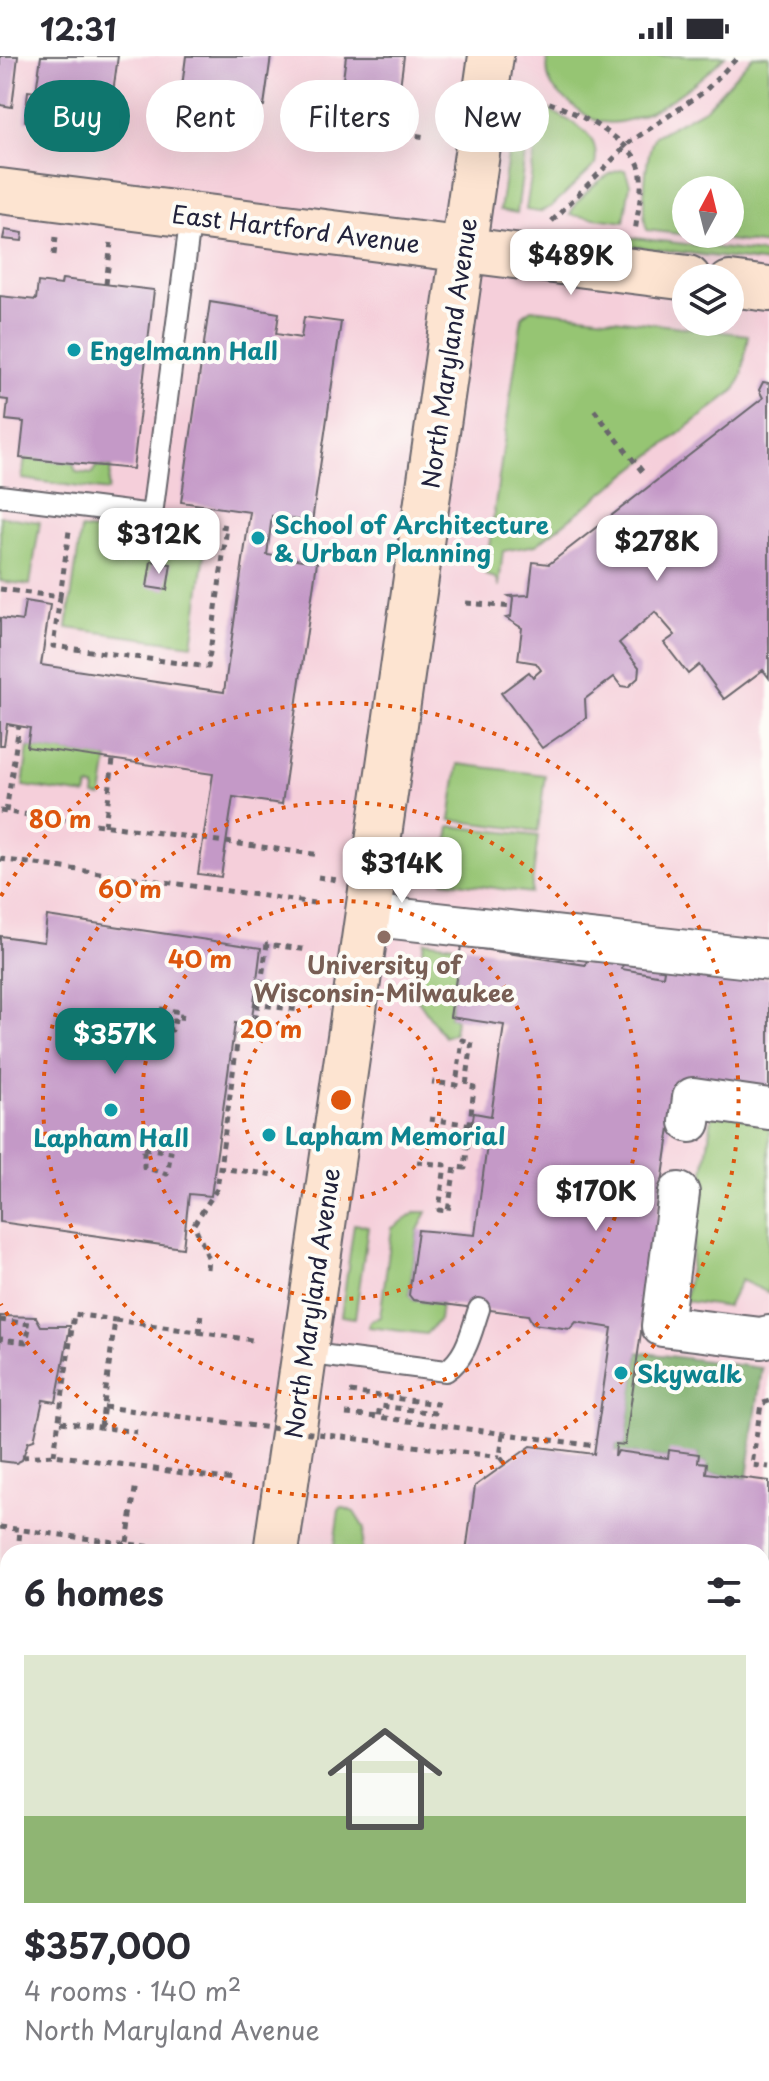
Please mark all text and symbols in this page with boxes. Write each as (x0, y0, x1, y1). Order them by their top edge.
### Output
text: 12:31 (40, 6, 117, 51)
chip: Buy (24, 80, 130, 152)
chip: Rent (146, 80, 264, 152)
chip: Filters (280, 80, 419, 152)
chip: New (435, 80, 549, 152)
north arrow (672, 176, 744, 248)
map controls (672, 176, 744, 336)
street label: East Hartford Avenue (170, 195, 422, 261)
street label: North Maryland Avenue (411, 215, 485, 491)
pin: $489K (515, 229, 627, 297)
text: $489K (528, 235, 614, 274)
button: layers (672, 264, 744, 336)
place label: Engelmann Hall (90, 332, 278, 368)
marker: Engelmann Hall (65, 341, 83, 359)
place label: School of Architecture & Urban Planning (274, 506, 549, 570)
pin: $312K (103, 508, 215, 576)
text: $312K (117, 514, 201, 553)
pin: $278K (601, 515, 713, 583)
text: $278K (614, 521, 700, 560)
marker: School of Architecture & Urban Planning (249, 529, 267, 547)
text: 80 m (29, 800, 91, 836)
pin: $314K (346, 837, 458, 905)
text: $314K (361, 843, 443, 882)
text: 60 m (98, 870, 162, 906)
marker: University of Wisconsin-Milwaukee (375, 928, 393, 946)
text: 40 m (168, 940, 232, 976)
place label: University of Wisconsin-Milwaukee (253, 946, 515, 1010)
pin: $357K (59, 1008, 171, 1076)
text: 20 m (240, 1010, 302, 1046)
text: $357K (73, 1014, 157, 1053)
centre of rings (327, 1086, 355, 1114)
marker: Lapham Hall (102, 1101, 120, 1119)
place label: Lapham Memorial (285, 1117, 505, 1153)
place label: Lapham Hall (34, 1119, 189, 1155)
marker: Lapham Memorial (260, 1126, 278, 1144)
street label: North Maryland Avenue (274, 1165, 348, 1441)
pin: $170K (540, 1165, 652, 1233)
text: $170K (555, 1171, 637, 1210)
place label: Skywalk (637, 1355, 742, 1391)
marker: Skywalk (612, 1364, 630, 1382)
text: 6 homes (24, 1566, 164, 1618)
icon: filters (702, 1570, 746, 1614)
icon: home (313, 1707, 457, 1851)
text: $357,000 (24, 1919, 191, 1971)
text: 4 rooms · 140 m² (24, 1971, 242, 2010)
text: North Maryland Avenue (24, 2010, 320, 2049)

